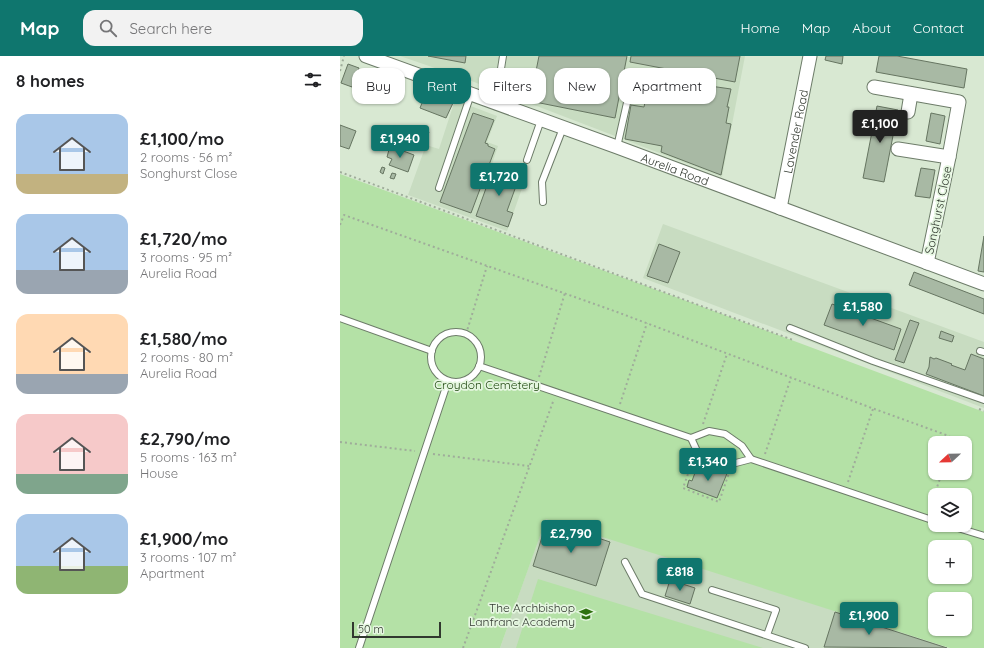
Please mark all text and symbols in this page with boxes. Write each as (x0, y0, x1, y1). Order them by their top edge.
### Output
search box (83, 10, 363, 46)
text: Map (20, 16, 59, 40)
icon: search (97, 17, 119, 39)
text: Search here (129, 19, 212, 38)
text: Home (741, 19, 780, 37)
text: Map (802, 19, 830, 37)
text: About (852, 19, 891, 37)
text: Contact (913, 19, 964, 37)
chip: Buy (352, 68, 405, 104)
chip: Rent (413, 68, 471, 104)
chip: Filters (479, 68, 546, 104)
chip: New (554, 68, 610, 104)
chip: Apartment (618, 68, 716, 104)
icon: filters (302, 69, 324, 91)
text: 8 homes (16, 70, 85, 91)
street label: Lavender Road (779, 88, 811, 175)
pin: £1,100 (847, 110, 913, 144)
text: £1,100 (862, 115, 898, 131)
pin: £1,940 (367, 125, 433, 159)
text: £1,100/mo (140, 128, 224, 149)
icon: home (48, 130, 96, 178)
text: £1,940 (380, 130, 420, 146)
text: 2 rooms · 56 m² (140, 149, 232, 165)
street label: Aurelia Road (639, 149, 711, 188)
pin: £1,720 (466, 163, 532, 197)
street label: Songhurst Close (921, 164, 955, 255)
text: Songhurst Close (140, 165, 237, 181)
text: £1,720 (479, 168, 519, 184)
text: £1,720/mo (140, 228, 227, 249)
icon: home (48, 230, 96, 278)
text: 3 rooms · 95 m² (140, 249, 232, 265)
text: Aurelia Road (140, 265, 217, 281)
pin: £1,580 (830, 293, 896, 327)
text: £1,580 (843, 298, 883, 314)
text: £1,580/mo (140, 328, 227, 349)
icon: home (48, 330, 96, 378)
text: 2 rooms · 80 m² (140, 349, 233, 365)
text: Aurelia Road (140, 365, 217, 381)
park label: Croydon Cemetery (434, 377, 540, 392)
text: £2,790/mo (140, 428, 230, 449)
icon: home (48, 430, 96, 478)
north arrow (928, 436, 972, 480)
map controls (928, 436, 972, 636)
pin: £1,340 (675, 448, 741, 482)
text: 5 rooms · 163 m² (140, 449, 237, 465)
text: £1,340 (688, 453, 728, 469)
text: House (140, 465, 178, 481)
button: layers (928, 488, 972, 532)
pin: £2,790 (538, 520, 604, 554)
text: £2,790 (550, 525, 592, 541)
text: £1,900/mo (140, 528, 228, 549)
icon: home (48, 530, 96, 578)
button: + (928, 540, 972, 584)
text: 3 rooms · 107 m² (140, 549, 236, 565)
pin: £818 (656, 558, 704, 592)
text: £818 (666, 563, 694, 579)
text: Apartment (140, 565, 205, 581)
button: − (928, 592, 972, 636)
place label: The Archbishop Lanfranc Academy (469, 600, 575, 629)
pin: £1,900 (836, 602, 902, 636)
school or university icon: The Archbishop Lanfranc Academy (578, 606, 594, 622)
text: £1,900 (849, 607, 889, 623)
scale bar (352, 620, 441, 639)
text: 50 m (358, 622, 384, 636)

